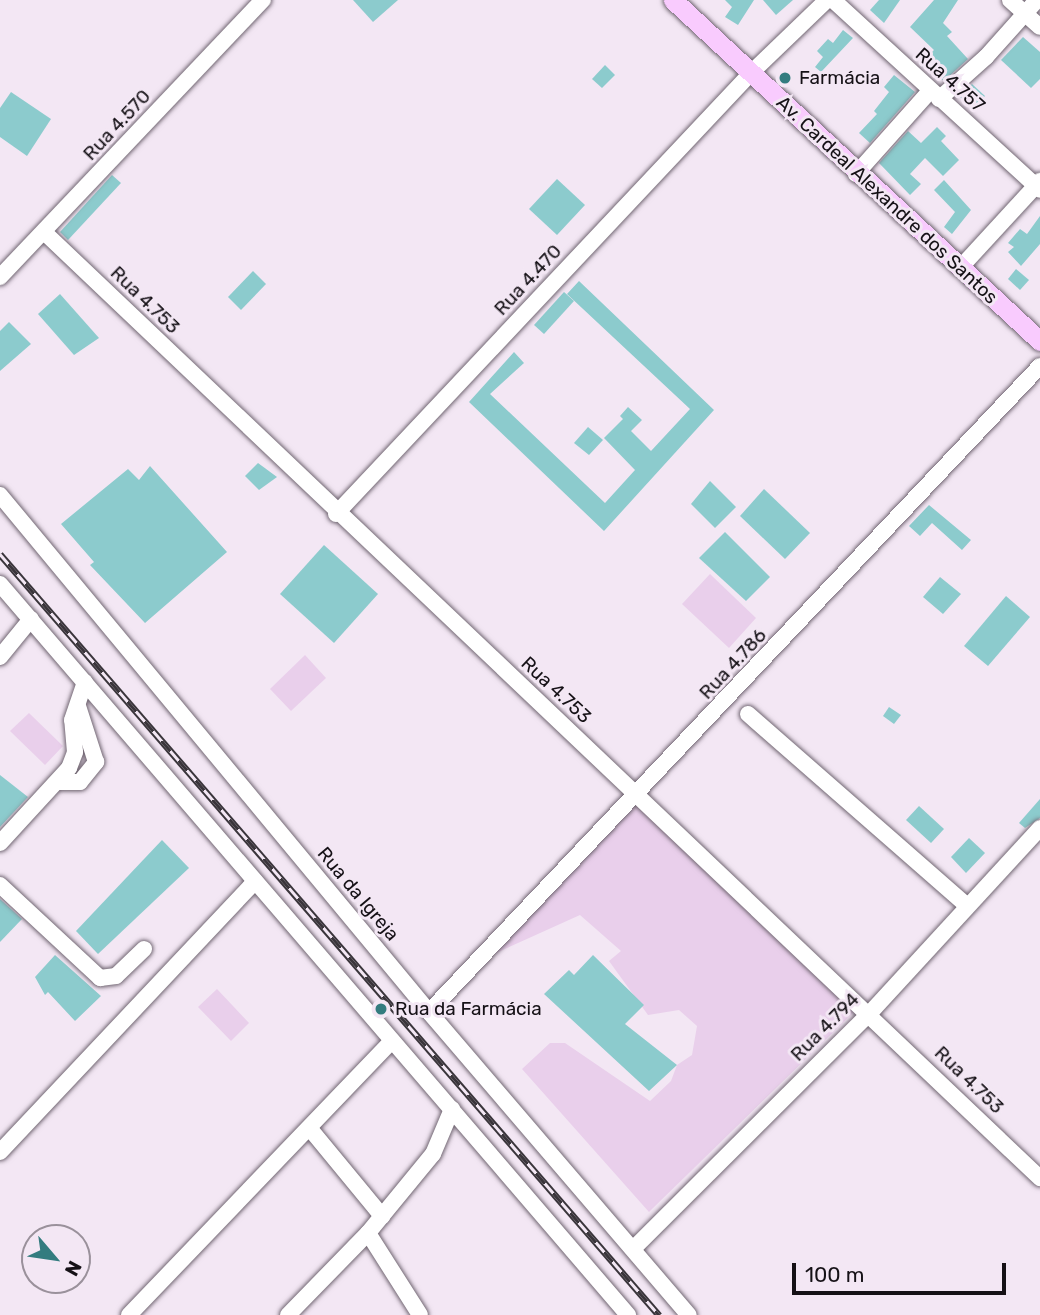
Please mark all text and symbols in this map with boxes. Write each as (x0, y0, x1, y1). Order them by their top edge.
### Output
street label: Rua 4.757 (911, 43, 989, 117)
place label: Farmácia (799, 67, 880, 89)
marker: Farmácia (777, 70, 793, 86)
street label: Rua 4.570 (79, 85, 155, 165)
street label: Av. Cardeal Alexandre dos Santos (771, 91, 1003, 309)
street label: Rua 4.470 (490, 240, 566, 320)
street label: Rua 4.753 (106, 262, 184, 338)
street label: Rua 4.786 (695, 624, 771, 704)
street label: Rua 4.753 (516, 652, 596, 728)
street label: Rua da Igreja (312, 843, 404, 945)
street label: Rua 4.794 (786, 988, 864, 1066)
place label: Rua da Farmácia (395, 998, 542, 1020)
marker: Rua da Farmácia (373, 1001, 389, 1017)
street label: Rua 4.753 (930, 1042, 1008, 1118)
north arrow (21, 1224, 91, 1294)
scale bar (795, 1248, 1009, 1292)
text: N (60, 1257, 86, 1280)
text: 100 m (805, 1262, 864, 1287)

